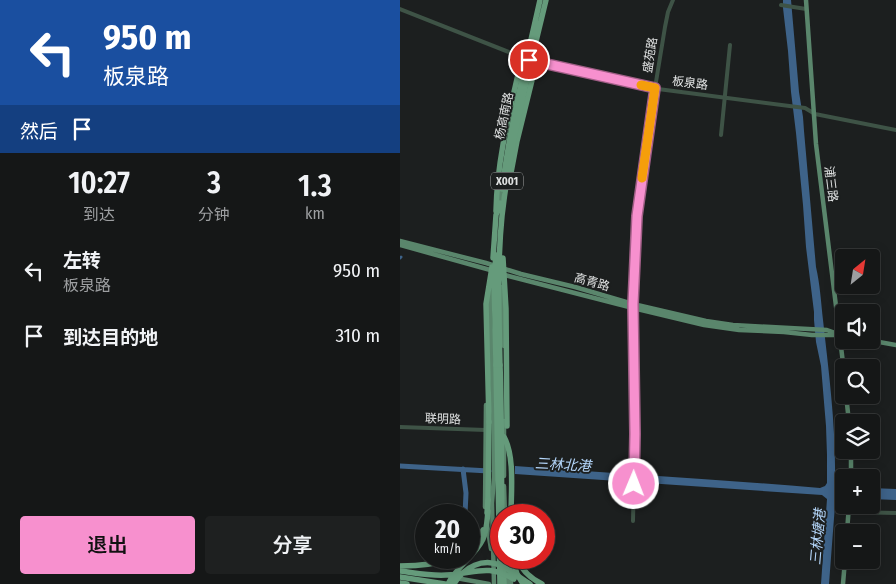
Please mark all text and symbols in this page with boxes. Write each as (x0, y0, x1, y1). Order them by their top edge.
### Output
text: 950 m (103, 16, 191, 58)
icon: left (20, 20, 85, 85)
street label: 盛苑路 (640, 36, 660, 74)
pin (508, 39, 550, 81)
icon: arrive (515, 46, 543, 74)
text: 板泉路 (103, 63, 169, 90)
street label: 板泉路 (671, 74, 709, 92)
street label: 杨高南路 (492, 91, 516, 141)
icon: arrive (68, 115, 96, 143)
text: 然后 (20, 120, 58, 143)
text: 10:27 (68, 165, 130, 201)
text: 3 (207, 165, 221, 201)
street label: 浦三路 (822, 165, 840, 203)
text: 1.3 (298, 168, 332, 204)
road number: X001 (491, 172, 523, 190)
text: km (305, 204, 325, 223)
text: 到达 (83, 205, 115, 224)
text: 分钟 (198, 205, 230, 224)
text: 左转 (63, 249, 101, 272)
north arrow (835, 249, 880, 294)
map controls (835, 249, 880, 569)
icon: left (20, 257, 48, 285)
text: 950 m (333, 259, 380, 282)
street label: 高青路 (573, 270, 611, 294)
text: 板泉路 (63, 276, 111, 295)
button: sound (835, 304, 880, 349)
icon: arrive (20, 322, 48, 350)
text: 310 m (336, 324, 380, 347)
text: 到达目的地 (63, 326, 158, 349)
button: search (835, 359, 880, 404)
street label: 联明路 (425, 411, 461, 427)
button: layers (835, 414, 880, 459)
water label: 三林北港 (535, 455, 593, 475)
position arrow (607, 457, 659, 509)
button: + (835, 469, 880, 514)
speed limit sign: 30 (490, 504, 555, 569)
water label: 三林塘港 (807, 506, 829, 566)
text: 20 (435, 515, 460, 545)
button: 退出 (20, 516, 195, 574)
button: 分享 (205, 516, 380, 574)
button: − (835, 524, 880, 569)
text: km/h (434, 542, 461, 556)

